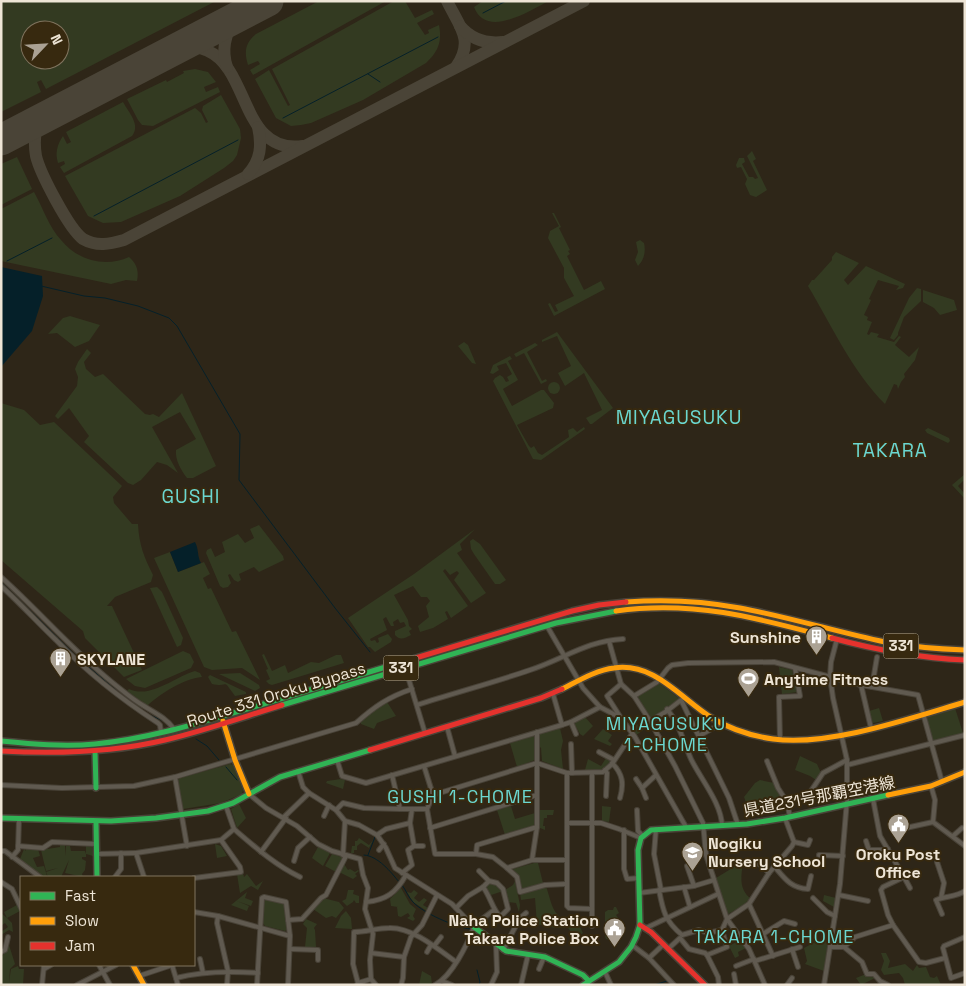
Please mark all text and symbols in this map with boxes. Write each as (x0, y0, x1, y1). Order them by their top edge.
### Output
north arrow (20, 20, 70, 70)
text: N (47, 31, 67, 48)
district label: MIYAGUSUKU (616, 405, 742, 430)
district label: TAKARA (852, 438, 928, 463)
district label: GUSHI (162, 484, 220, 509)
building icon: Sunshine (805, 625, 829, 656)
place label: Sunshine (730, 627, 801, 648)
road number: 331 (884, 634, 918, 658)
building icon: SKYLANE (49, 647, 73, 678)
place label: SKYLANE (77, 649, 145, 670)
road number: 331 (384, 656, 418, 680)
street label: Route 331 Oroku Bypass (184, 657, 368, 732)
sports icon: Anytime Fitness (736, 667, 760, 698)
place label: Anytime Fitness (764, 669, 888, 690)
district label: MIYAGUSUKU 1-CHOME (606, 712, 726, 756)
street label: 県道231号那覇空港線 (742, 772, 897, 821)
district label: GUSHI 1-CHOME (387, 785, 533, 808)
public building icon: Oroku Post Office (886, 813, 910, 844)
place label: Nogiku Nursery School (708, 833, 825, 872)
school or university icon: Nogiku Nursery School (680, 840, 704, 871)
place label: Oroku Post Office (856, 844, 940, 883)
legend (20, 876, 195, 966)
text: Fast (65, 886, 96, 905)
place label: Naha Police Station Takara Police Box (449, 910, 600, 949)
text: Slow (65, 911, 99, 930)
public building icon: Naha Police Station Takara Police Box (603, 917, 627, 948)
district label: TAKARA 1-CHOME (694, 925, 854, 948)
text: Jam (65, 936, 95, 955)

